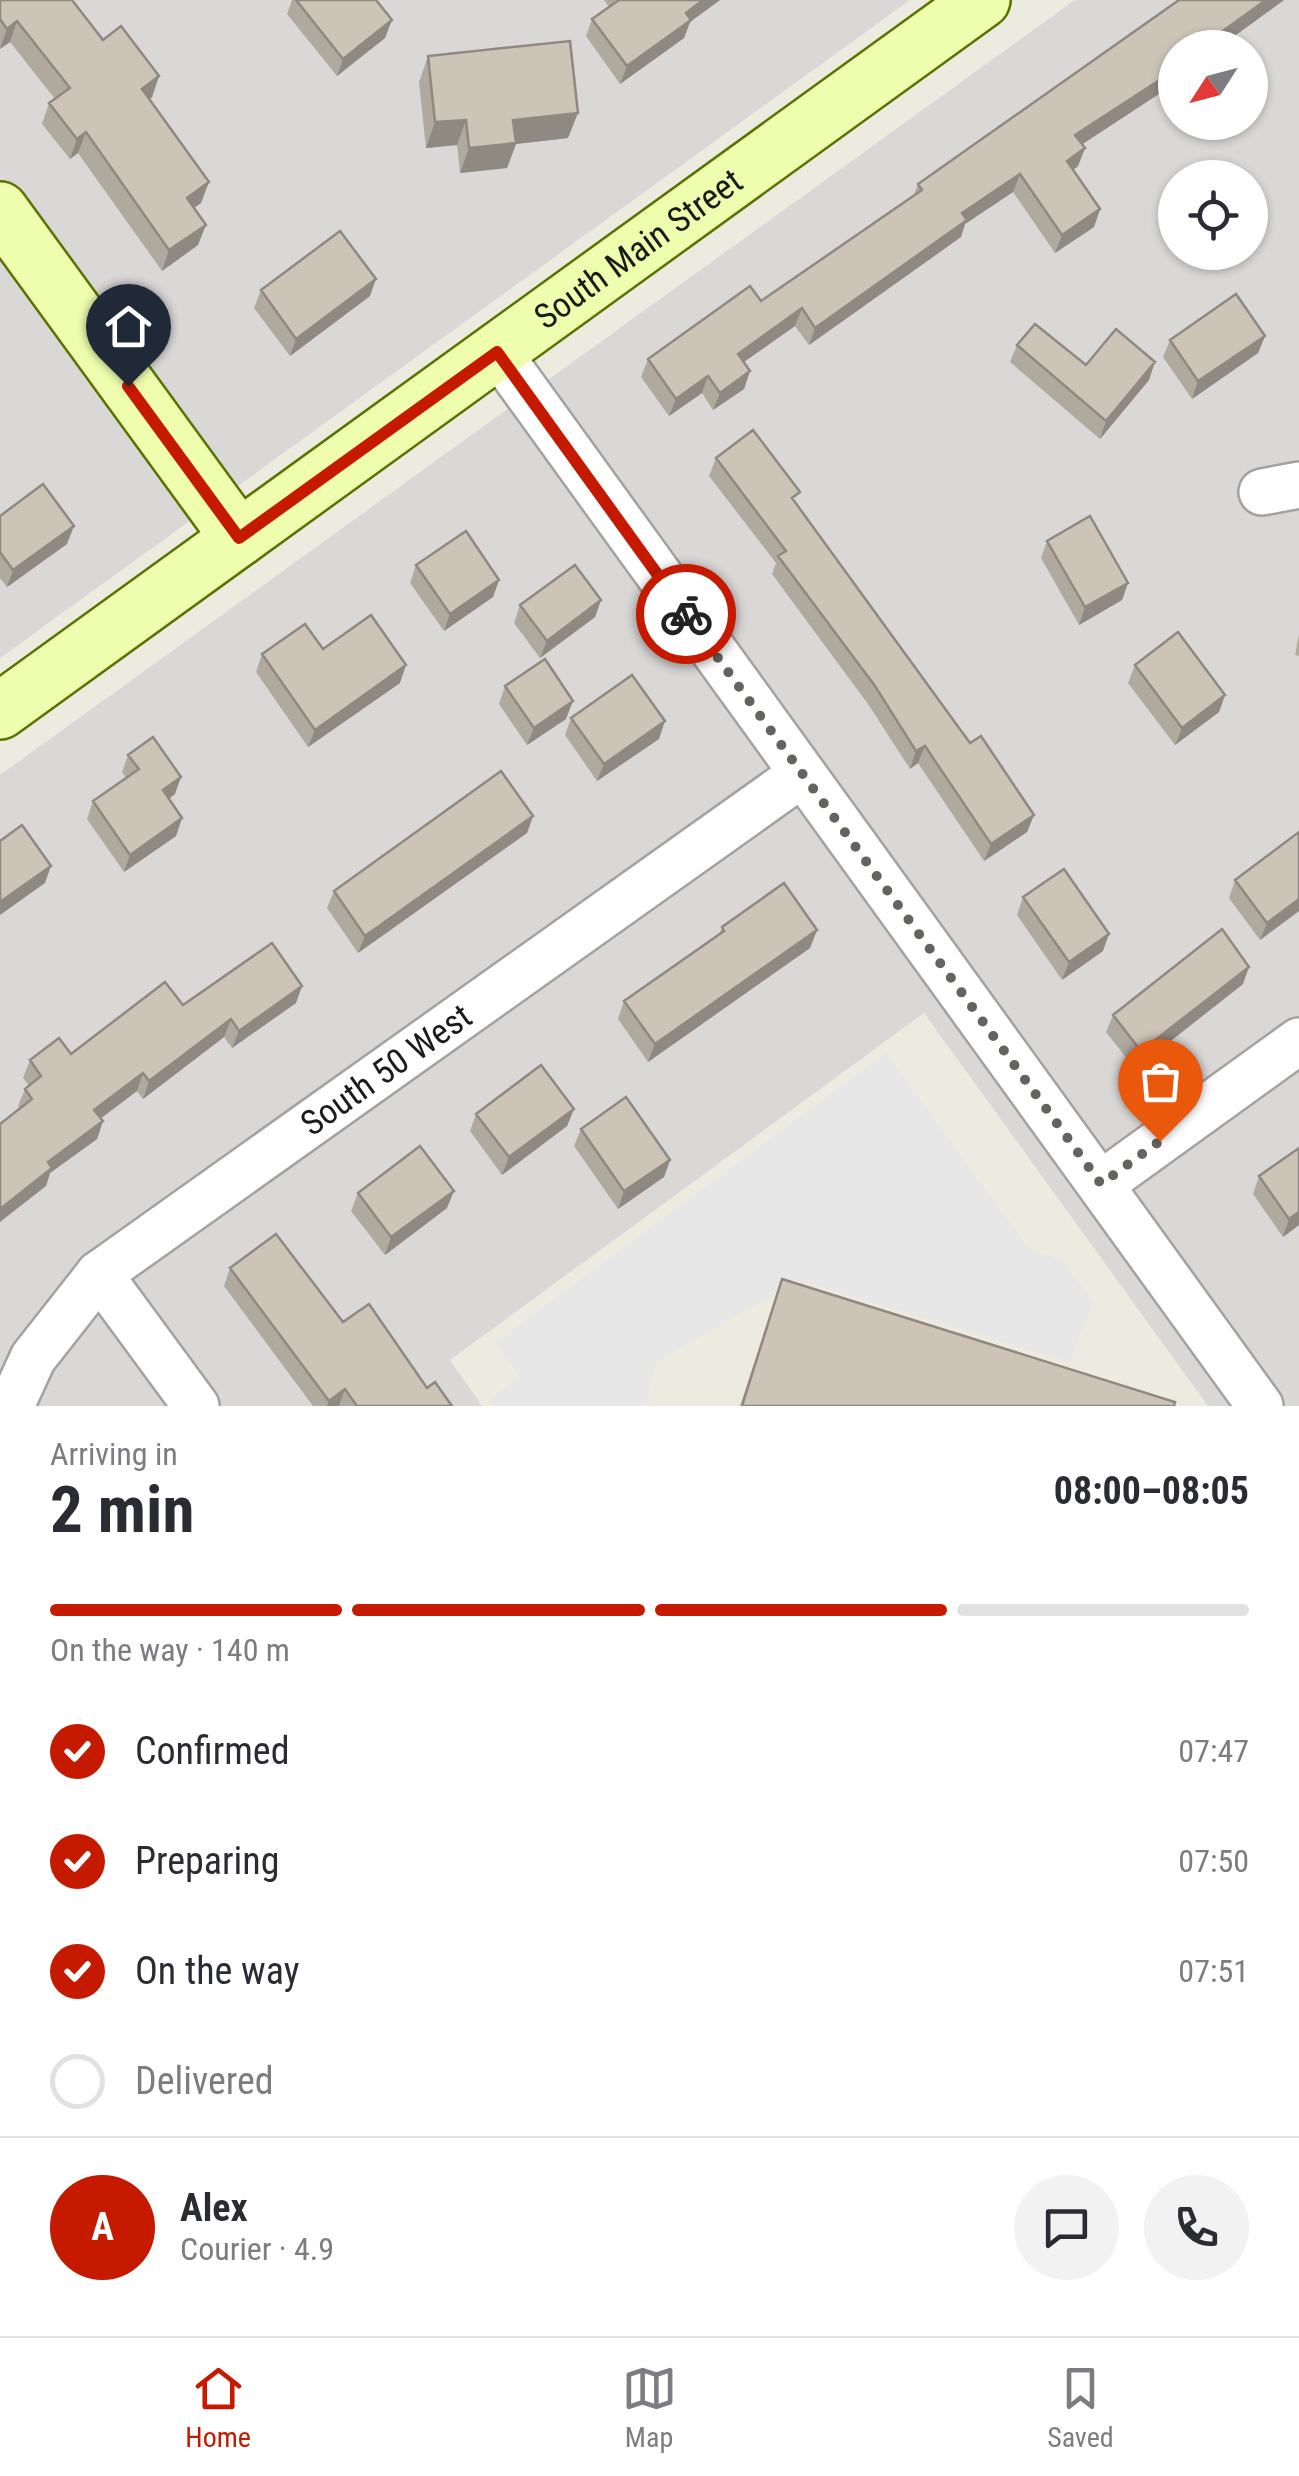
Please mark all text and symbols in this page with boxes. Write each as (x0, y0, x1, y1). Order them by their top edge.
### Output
north arrow (1158, 30, 1268, 140)
map controls (1158, 30, 1268, 270)
street label: South Main Street (527, 160, 750, 338)
button: locate (1158, 160, 1268, 270)
pin (86, 284, 171, 387)
icon: home (101, 299, 156, 354)
courier (636, 564, 736, 664)
icon: bike (659, 587, 714, 642)
street label: South 50 West (293, 995, 479, 1144)
pin (1118, 1039, 1203, 1142)
icon: bag (1133, 1054, 1188, 1109)
text: Arriving in (50, 1435, 178, 1473)
text: 08:00–08:05 (1054, 1469, 1249, 1513)
text: 2 min (50, 1472, 194, 1548)
text: On the way · 140 m (50, 1631, 290, 1669)
icon: check (50, 1724, 105, 1779)
text: Confirmed (135, 1729, 290, 1773)
text: 07:47 (1178, 1732, 1249, 1770)
icon: check (50, 1834, 105, 1889)
text: Preparing (135, 1839, 280, 1883)
text: 07:50 (1178, 1842, 1249, 1880)
icon: check (50, 1944, 105, 1999)
text: On the way (135, 1949, 300, 1993)
text: 07:51 (1178, 1952, 1249, 1990)
text: Delivered (135, 2059, 274, 2103)
button: chat (1014, 2175, 1119, 2280)
button: phone (1144, 2175, 1249, 2280)
text: Alex (180, 2186, 248, 2230)
text: A (91, 2205, 114, 2249)
text: Courier · 4.9 (180, 2230, 334, 2268)
tab: Home (185, 2361, 251, 2454)
tab: Map (622, 2361, 677, 2454)
tab: Saved (1047, 2361, 1114, 2454)

